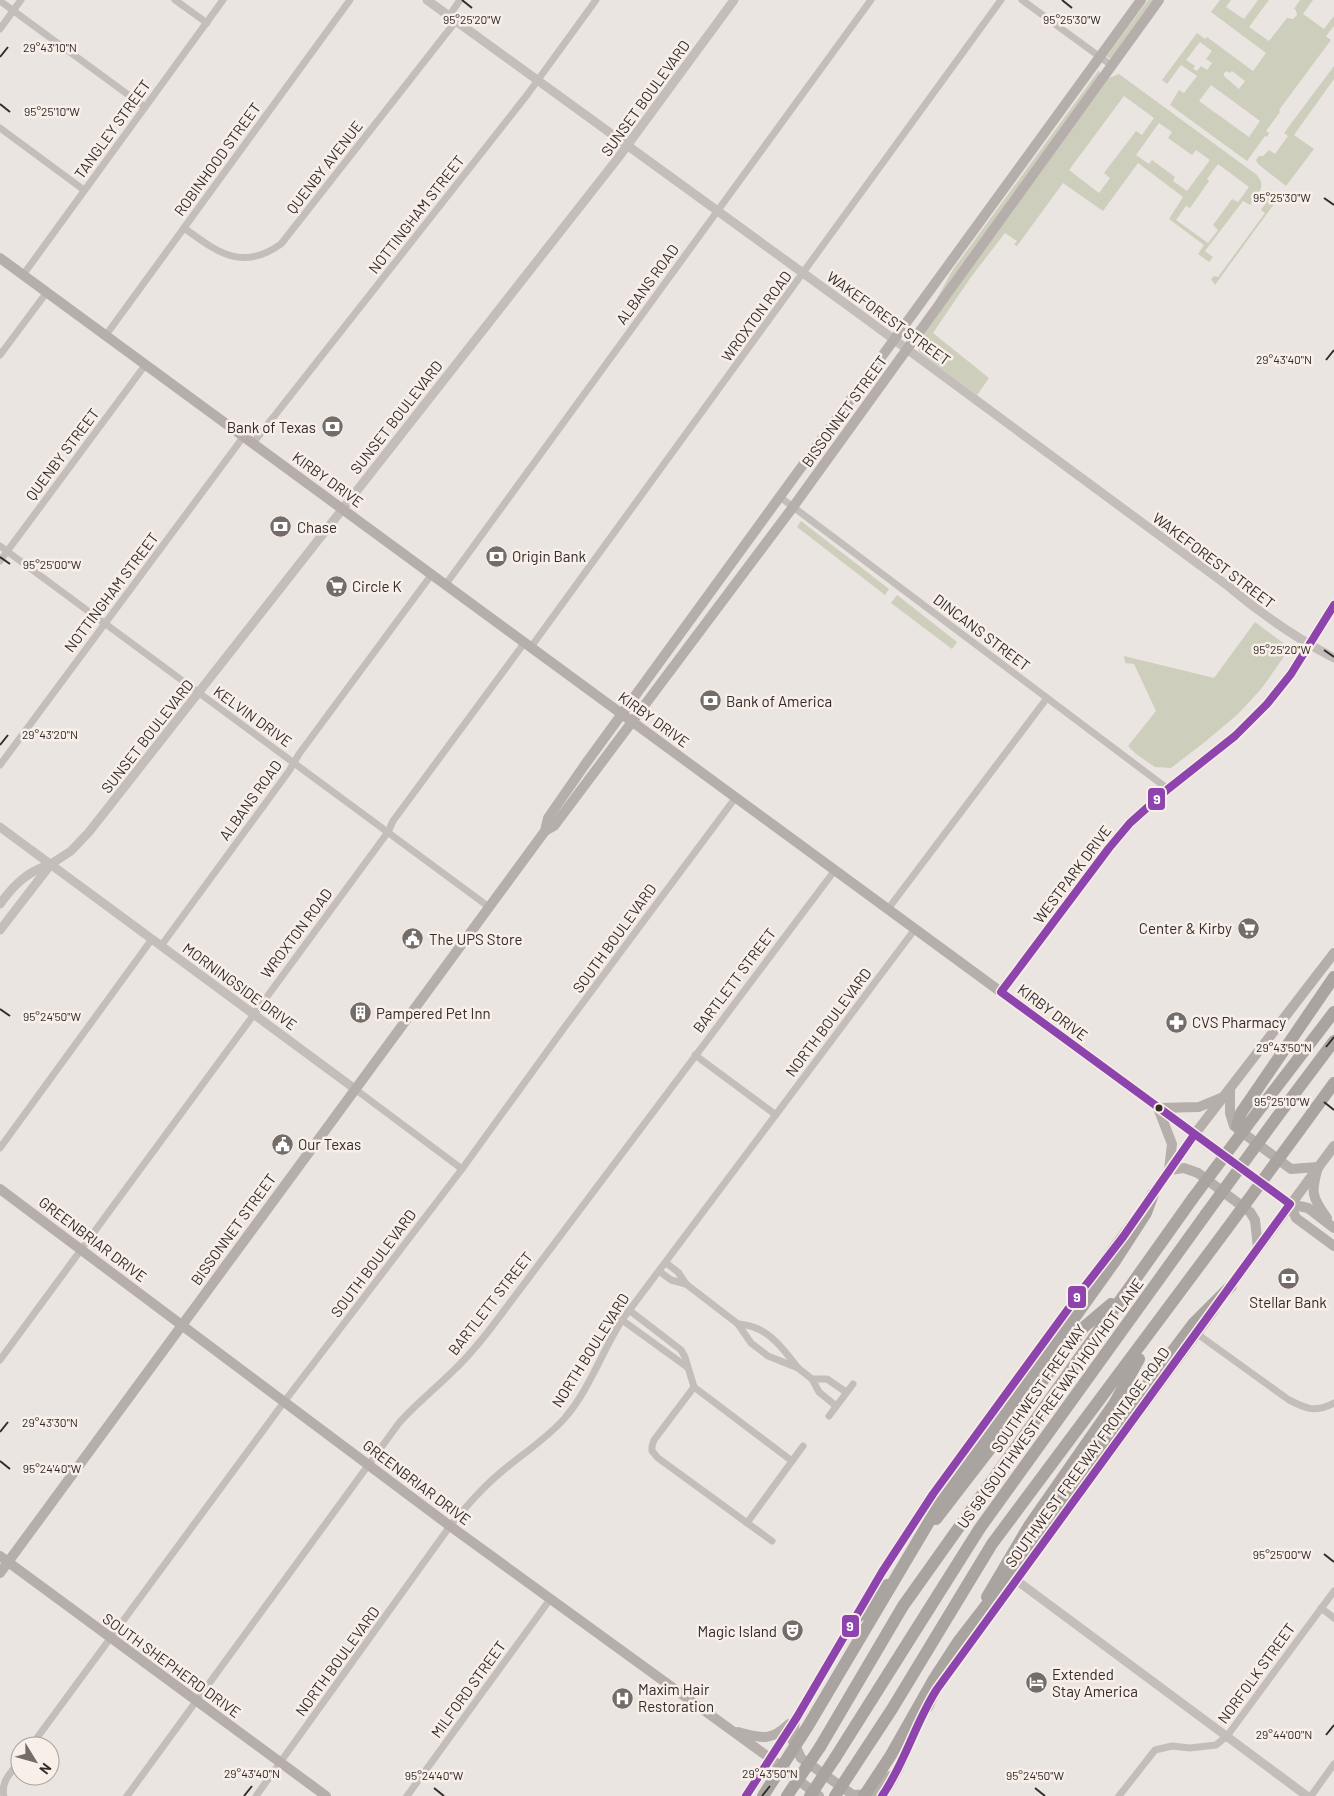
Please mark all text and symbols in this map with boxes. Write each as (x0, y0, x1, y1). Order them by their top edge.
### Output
text: 95°25'20"W (443, 12, 501, 26)
text: 95°25'30"W (1043, 12, 1101, 26)
street label: SUNSET BOULEVARD (597, 36, 693, 160)
text: 29°43'10"N (23, 40, 77, 54)
street label: TANGLEY STREET (70, 76, 154, 182)
street label: ROBINHOOD STREET (170, 99, 264, 219)
text: 95°25'10"W (24, 104, 80, 118)
street label: QUENBY AVENUE (282, 117, 366, 217)
street label: NOTTINGHAM STREET (364, 151, 468, 277)
text: 95°25'30"W (1253, 190, 1311, 204)
street label: ALBANS ROAD (612, 240, 682, 328)
street label: WROXTON ROAD (717, 267, 795, 365)
street label: WAKEFOREST STREET (824, 267, 954, 369)
street label: BISSONNET STREET (797, 352, 891, 470)
text: 29°43'40"N (1256, 352, 1312, 366)
street label: SUNSET BOULEVARD (346, 357, 446, 477)
street label: QUENBY STREET (21, 404, 103, 504)
bank icon: Bank of Texas (320, 415, 344, 439)
place label: Bank of Texas (227, 418, 316, 436)
street label: KIRBY DRIVE (289, 447, 367, 511)
street label: WAKEFOREST STREET (1149, 508, 1279, 612)
bank icon: Chase (269, 515, 293, 539)
place label: Chase (297, 518, 337, 536)
street label: NOTTINGHAM STREET (60, 529, 162, 655)
bank icon: Origin Bank (484, 544, 508, 568)
place label: Origin Bank (512, 547, 587, 565)
text: 95°25'00"W (23, 557, 82, 571)
supermarket icon: Circle K (324, 574, 348, 598)
place label: Circle K (352, 577, 402, 595)
street label: DINCANS STREET (930, 590, 1034, 674)
text: 95°25'20"W (1253, 642, 1311, 656)
street label: SUNSET BOULEVARD (97, 676, 197, 796)
street label: KELVIN DRIVE (210, 682, 296, 750)
street label: KIRBY DRIVE (615, 687, 693, 751)
bank icon: Bank of America (698, 689, 722, 713)
place label: Bank of America (726, 692, 832, 710)
text: 29°43'20"N (22, 727, 78, 741)
street label: ALBANS ROAD (215, 756, 285, 844)
line badge: 9 (1147, 787, 1166, 811)
text: 9 (1153, 790, 1161, 807)
street label: WESTPARK DRIVE (1029, 821, 1115, 927)
street label: SOUTH BOULEVARD (568, 880, 660, 996)
street label: WROXTON ROAD (256, 885, 336, 981)
supermarket icon: Center & Kirby (1236, 916, 1260, 940)
place label: Center & Kirby (1139, 919, 1232, 937)
street label: BARTLETT STREET (689, 924, 779, 1036)
public building icon: The UPS Store (401, 927, 425, 951)
place label: The UPS Store (429, 930, 522, 948)
street label: MORNINGSIDE DRIVE (179, 939, 301, 1033)
street label: NORTH BOULEVARD (781, 964, 875, 1080)
street label: KIRBY DRIVE (1014, 980, 1092, 1044)
building icon: Pampered Pet Inn (348, 1001, 372, 1025)
place label: Pampered Pet Inn (376, 1004, 491, 1022)
text: 95°24'50"W (23, 1009, 81, 1023)
pharmacy icon: CVS Pharmacy (1164, 1010, 1188, 1034)
place label: CVS Pharmacy (1192, 1013, 1286, 1031)
text: 29°43'50"N (1256, 1040, 1312, 1054)
text: 95°25'10"W (1254, 1094, 1310, 1108)
unlabelled marker (1154, 1103, 1164, 1113)
public building icon: Our Texas (270, 1132, 294, 1156)
place label: Our Texas (298, 1135, 361, 1153)
street label: BISSONNET STREET (186, 1170, 280, 1288)
street label: GREENBRIAR DRIVE (36, 1193, 150, 1285)
street label: SOUTH BOULEVARD (327, 1206, 419, 1320)
street label: BARTLETT STREET (444, 1248, 536, 1358)
bank icon: Stellar Bank (1276, 1267, 1300, 1291)
street label: US 59 (SOUTHWEST FREEWAY) HOV/HOT LANE (953, 1274, 1147, 1532)
line badge: 9 (1067, 1285, 1087, 1309)
street label: NORTH BOULEVARD (548, 1290, 632, 1410)
place label: Stellar Bank (1249, 1293, 1327, 1311)
street label: SOUTHWEST FREEWAY (987, 1320, 1089, 1456)
street label: SOUTHWEST FREEWAY FRONTAGE ROAD (1001, 1344, 1173, 1570)
text: 29°43'30"N (22, 1415, 78, 1429)
street label: GREENBRIAR DRIVE (360, 1436, 474, 1528)
text: 95°24'40"W (23, 1461, 82, 1475)
text: 95°25'00"W (1253, 1547, 1312, 1561)
street label: NORTH BOULEVARD (291, 1603, 383, 1719)
street label: SOUTH SHEPHERD DRIVE (100, 1609, 244, 1721)
line badge: 9 (841, 1614, 860, 1638)
text: 9 (846, 1617, 854, 1634)
theatre icon: Magic Island (781, 1619, 805, 1643)
street label: NORFOLK STREET (1213, 1619, 1299, 1727)
place label: Magic Island (698, 1622, 777, 1640)
street label: MILFORD STREET (427, 1637, 509, 1741)
place label: Extended Stay America (1052, 1665, 1138, 1700)
hotel icon: Extended Stay America (1024, 1671, 1048, 1695)
place label: Maxim Hair Restoration (638, 1680, 714, 1715)
hospital icon: Maxim Hair Restoration (610, 1686, 634, 1710)
text: 29°44'00"N (1256, 1727, 1312, 1741)
north arrow (10, 1736, 60, 1786)
text: N (36, 1760, 55, 1778)
text: 29°43'40"N (224, 1766, 280, 1780)
text: 29°43'50"N (742, 1766, 798, 1780)
text: 95°24'40"W (405, 1768, 464, 1782)
text: 95°24'50"W (1006, 1768, 1064, 1782)

